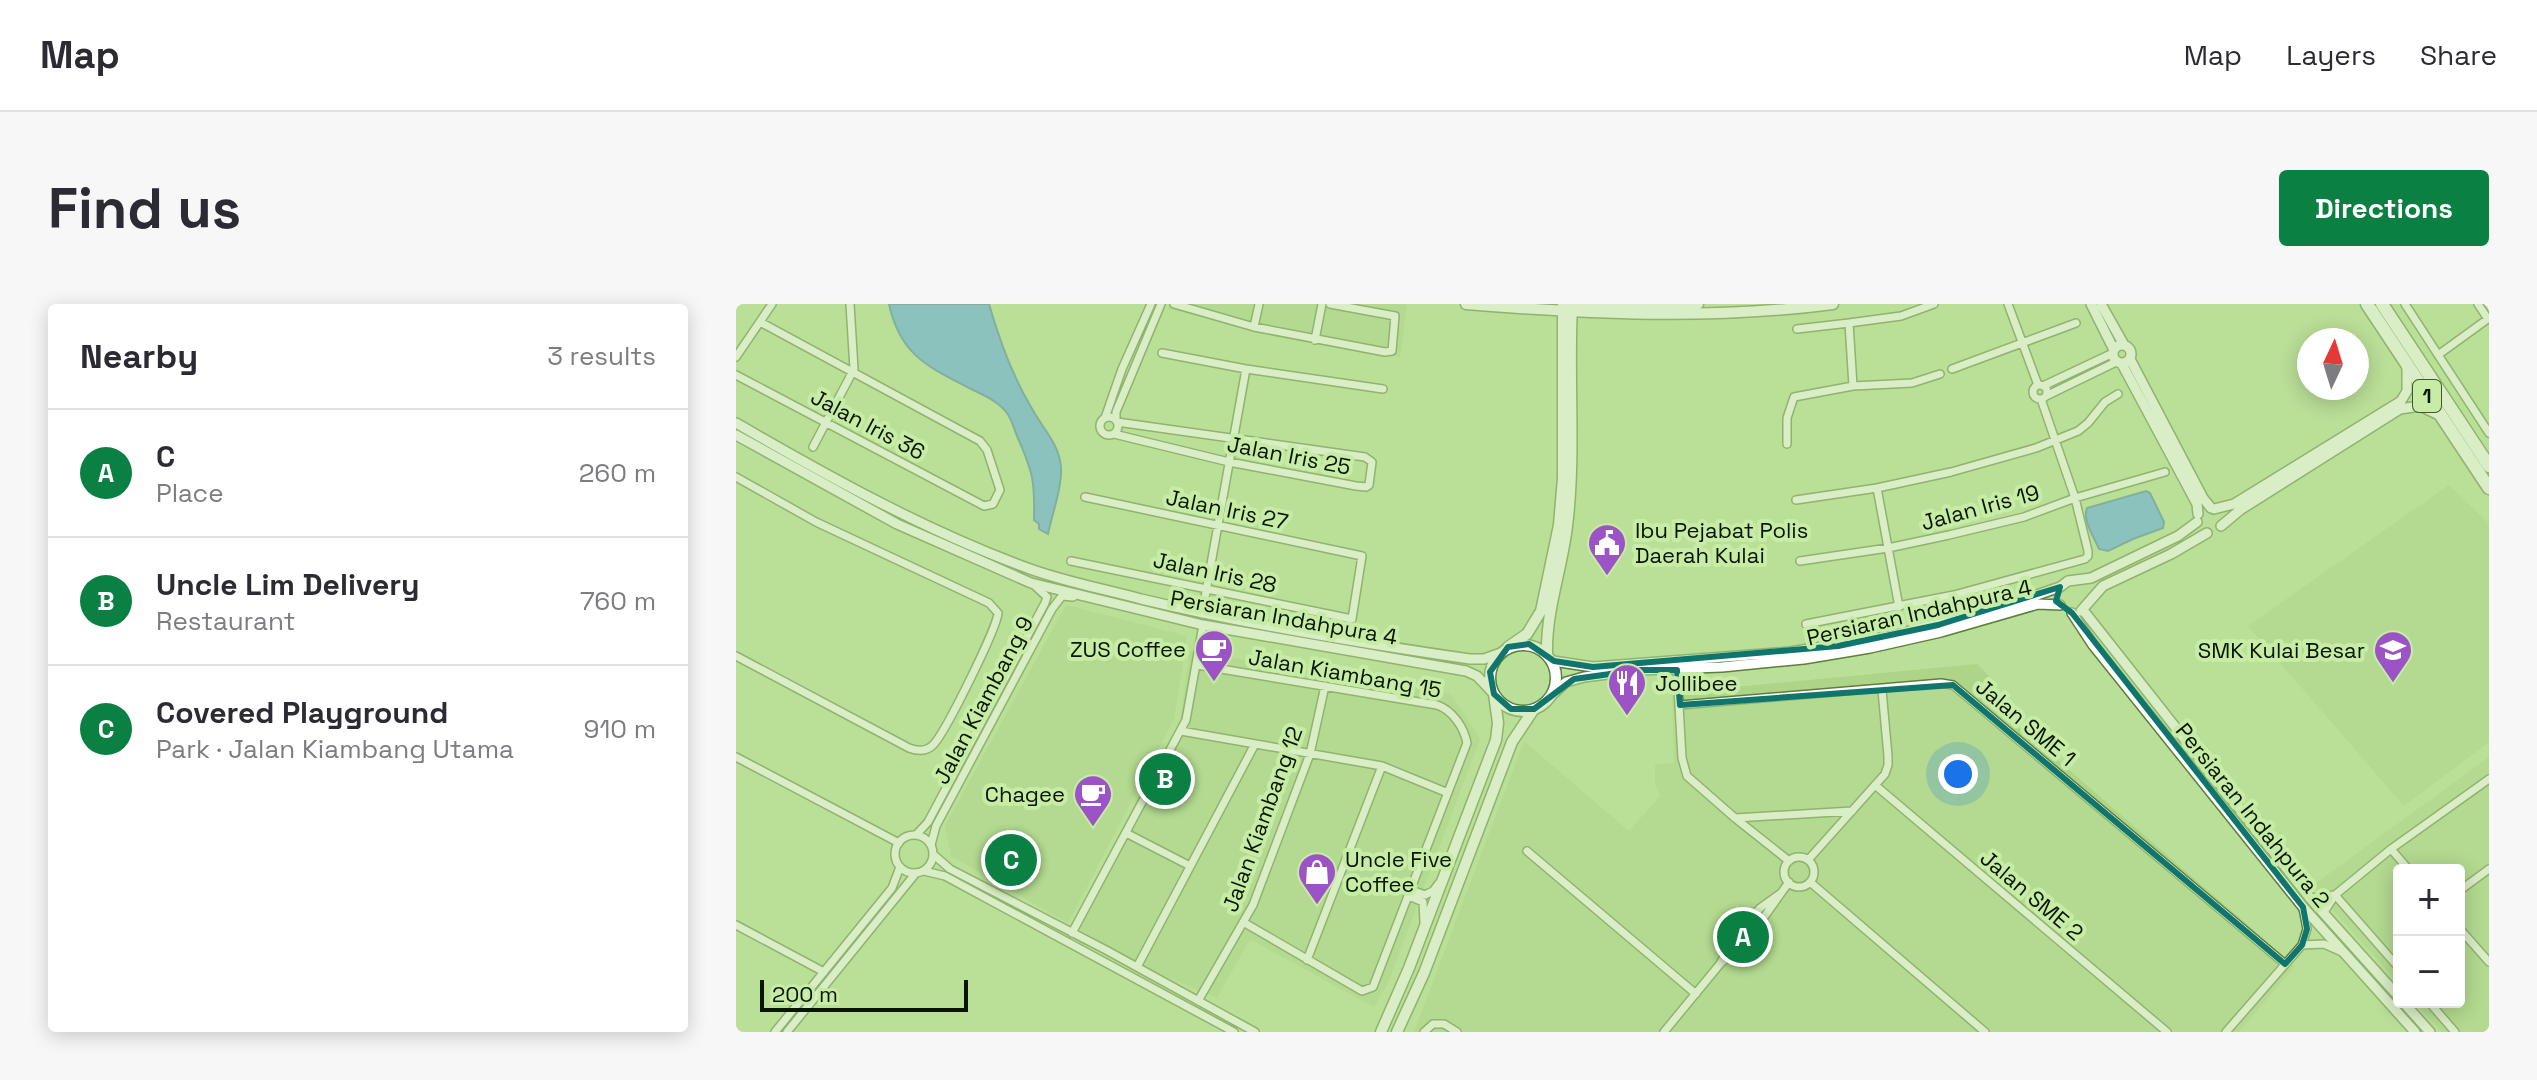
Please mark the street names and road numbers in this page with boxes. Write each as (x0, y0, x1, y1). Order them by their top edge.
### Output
road number: 1 (2413, 380, 2441, 412)
street label: Jalan Iris 36 (806, 382, 930, 466)
street label: Jalan Iris 25 (1225, 429, 1353, 481)
street label: Jalan Iris 19 (1918, 478, 2042, 536)
street label: Jalan Iris 27 (1163, 482, 1291, 536)
street label: Jalan Iris 28 (1151, 545, 1279, 599)
street label: Persiaran Indahpura 4 (1804, 572, 2034, 652)
street label: Persiaran Indahpura 4 (1168, 583, 1400, 651)
street label: Jalan Kiambang 9 (927, 611, 1039, 789)
street label: Jalan Kiambang 15 (1246, 642, 1444, 704)
street label: Jalan SME 1 (1970, 672, 2082, 772)
street label: Persiaran Indahpura 2 (2170, 717, 2336, 913)
street label: Jalan Kiambang 12 (1215, 722, 1309, 916)
street label: Jalan SME 2 (1975, 844, 2089, 946)

